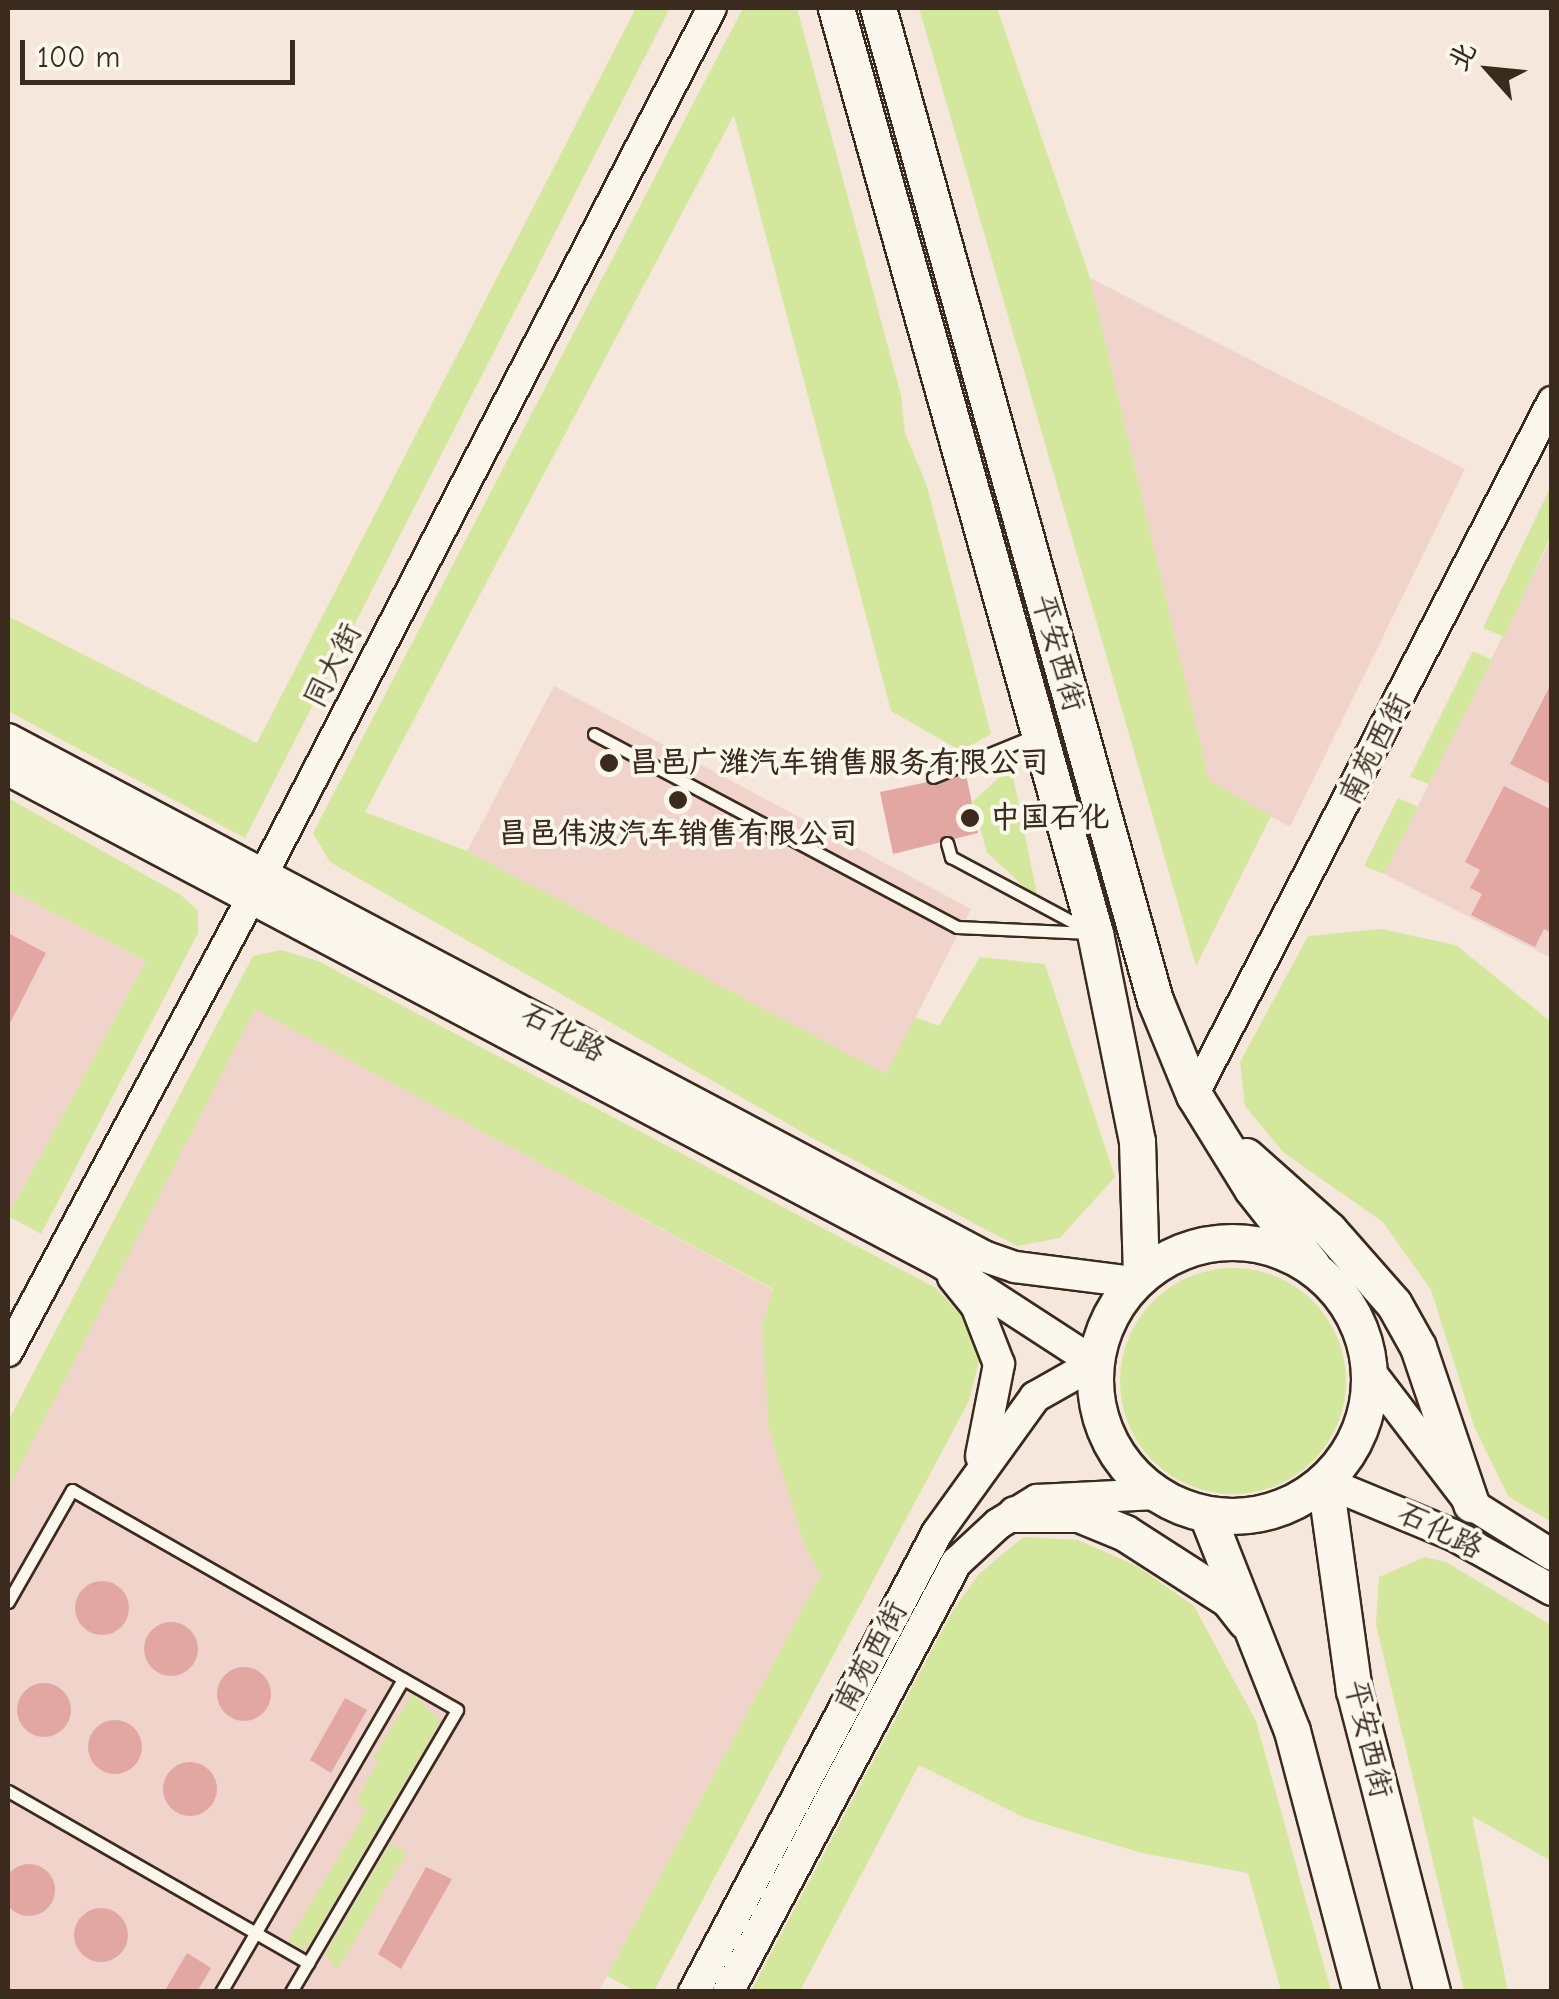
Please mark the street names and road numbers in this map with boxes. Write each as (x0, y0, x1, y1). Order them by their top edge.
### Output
street label: 平安西街 (1024, 590, 1092, 716)
street label: 同大街 (297, 618, 369, 714)
street label: 南苑西街 (1332, 687, 1418, 811)
street label: 石化路 (515, 996, 611, 1070)
street label: 石化路 (1392, 1495, 1488, 1567)
street label: 南苑西街 (827, 1596, 915, 1718)
street label: 平安西街 (1337, 1676, 1399, 1802)

